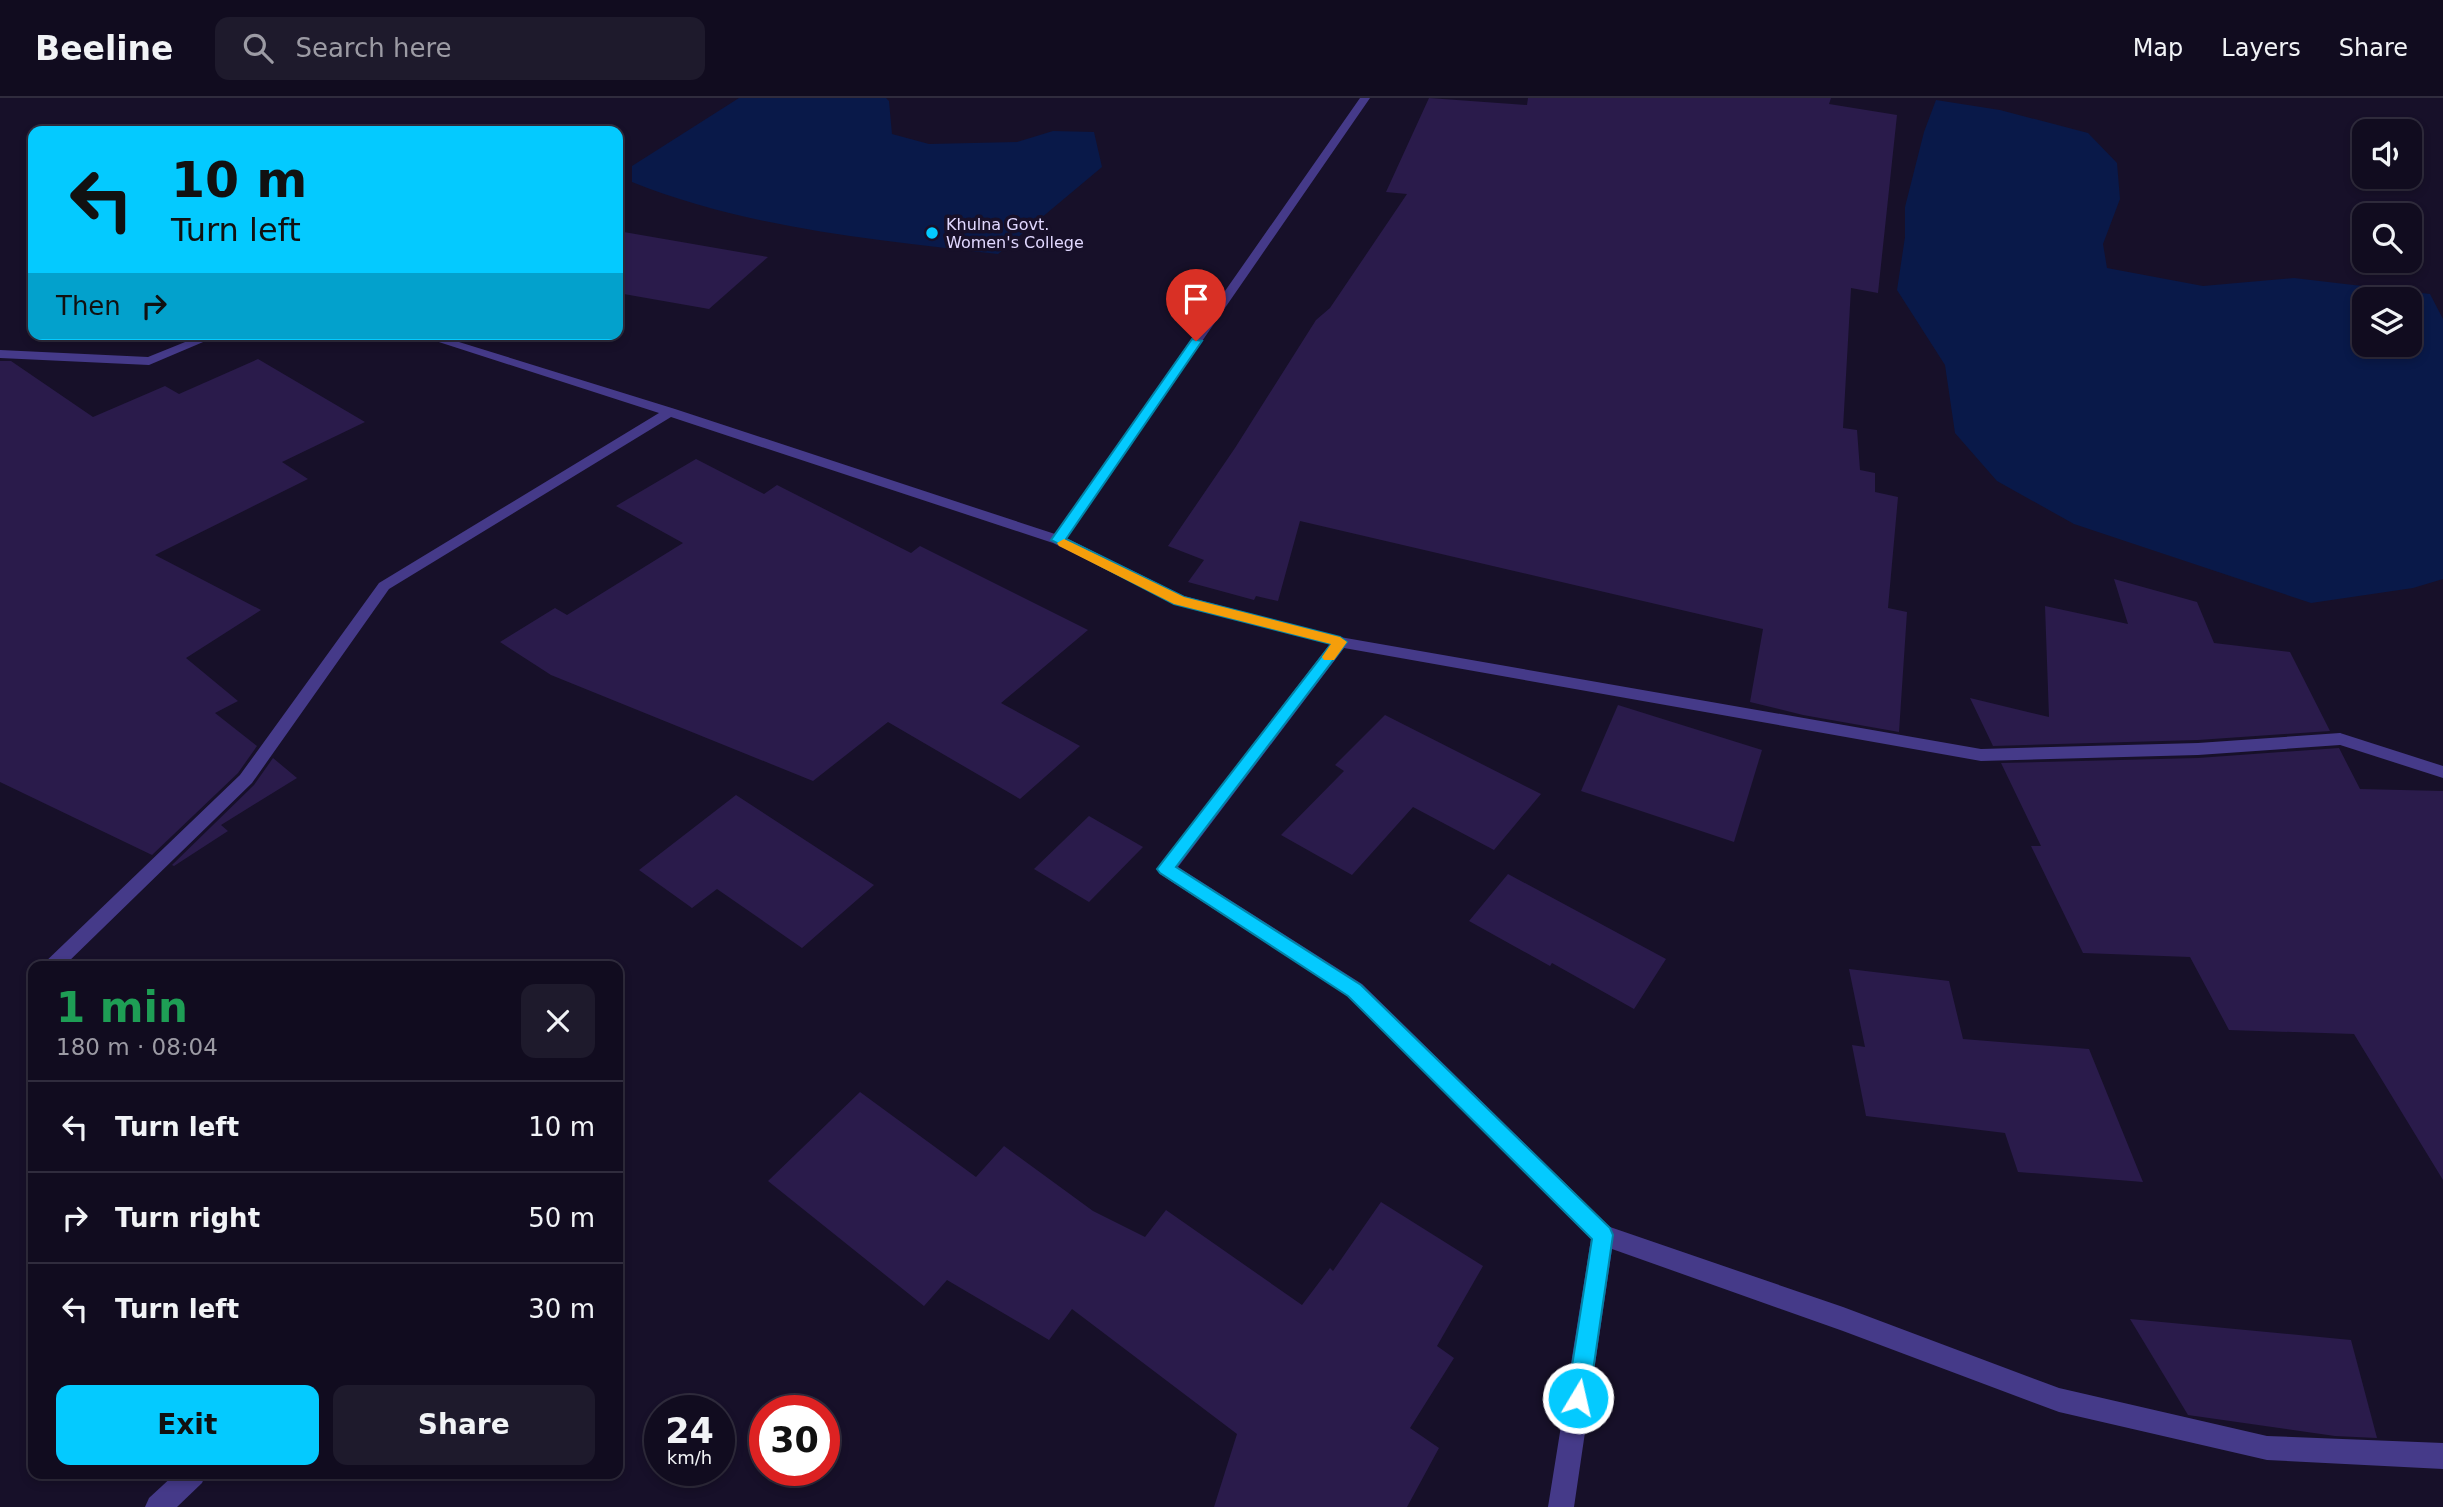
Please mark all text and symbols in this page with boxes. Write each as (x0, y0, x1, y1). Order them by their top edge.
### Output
search box (215, 17, 705, 80)
text: Beeline (35, 29, 173, 68)
icon: search (239, 29, 277, 67)
text: Search here (295, 33, 452, 63)
text: Map (2133, 34, 2183, 62)
text: Layers (2221, 34, 2301, 62)
text: Share (2339, 34, 2408, 62)
map controls (2352, 119, 2422, 357)
button: sound (2352, 119, 2422, 189)
text: 10 m (171, 152, 307, 209)
icon: left (56, 154, 147, 245)
button: search (2352, 203, 2422, 273)
text: Turn left (171, 211, 301, 249)
place label: Khulna Govt. Women's College (946, 215, 1084, 252)
marker: Khulna Govt. Women's College (924, 225, 940, 241)
pin (1166, 269, 1226, 341)
icon: arrive (1177, 280, 1215, 318)
icon: right (135, 287, 173, 325)
button: layers (2352, 287, 2422, 357)
text: Then (56, 291, 121, 321)
text: 1 min (56, 983, 188, 1032)
button: close (521, 984, 595, 1058)
text: 180 m · 08:04 (56, 1034, 218, 1060)
icon: left (56, 1108, 94, 1146)
text: Turn left (115, 1112, 239, 1142)
text: 10 m (528, 1112, 595, 1142)
icon: right (56, 1199, 94, 1237)
text: Turn right (115, 1203, 260, 1233)
text: 50 m (528, 1203, 595, 1233)
icon: left (56, 1290, 94, 1328)
text: Turn left (115, 1294, 239, 1324)
text: 30 m (528, 1294, 595, 1324)
position arrow (1541, 1361, 1615, 1435)
button: Exit (56, 1385, 319, 1465)
button: Share (333, 1385, 595, 1465)
speed limit sign: 30 (749, 1395, 840, 1486)
text: 24 (665, 1411, 714, 1451)
text: km/h (667, 1447, 712, 1468)

